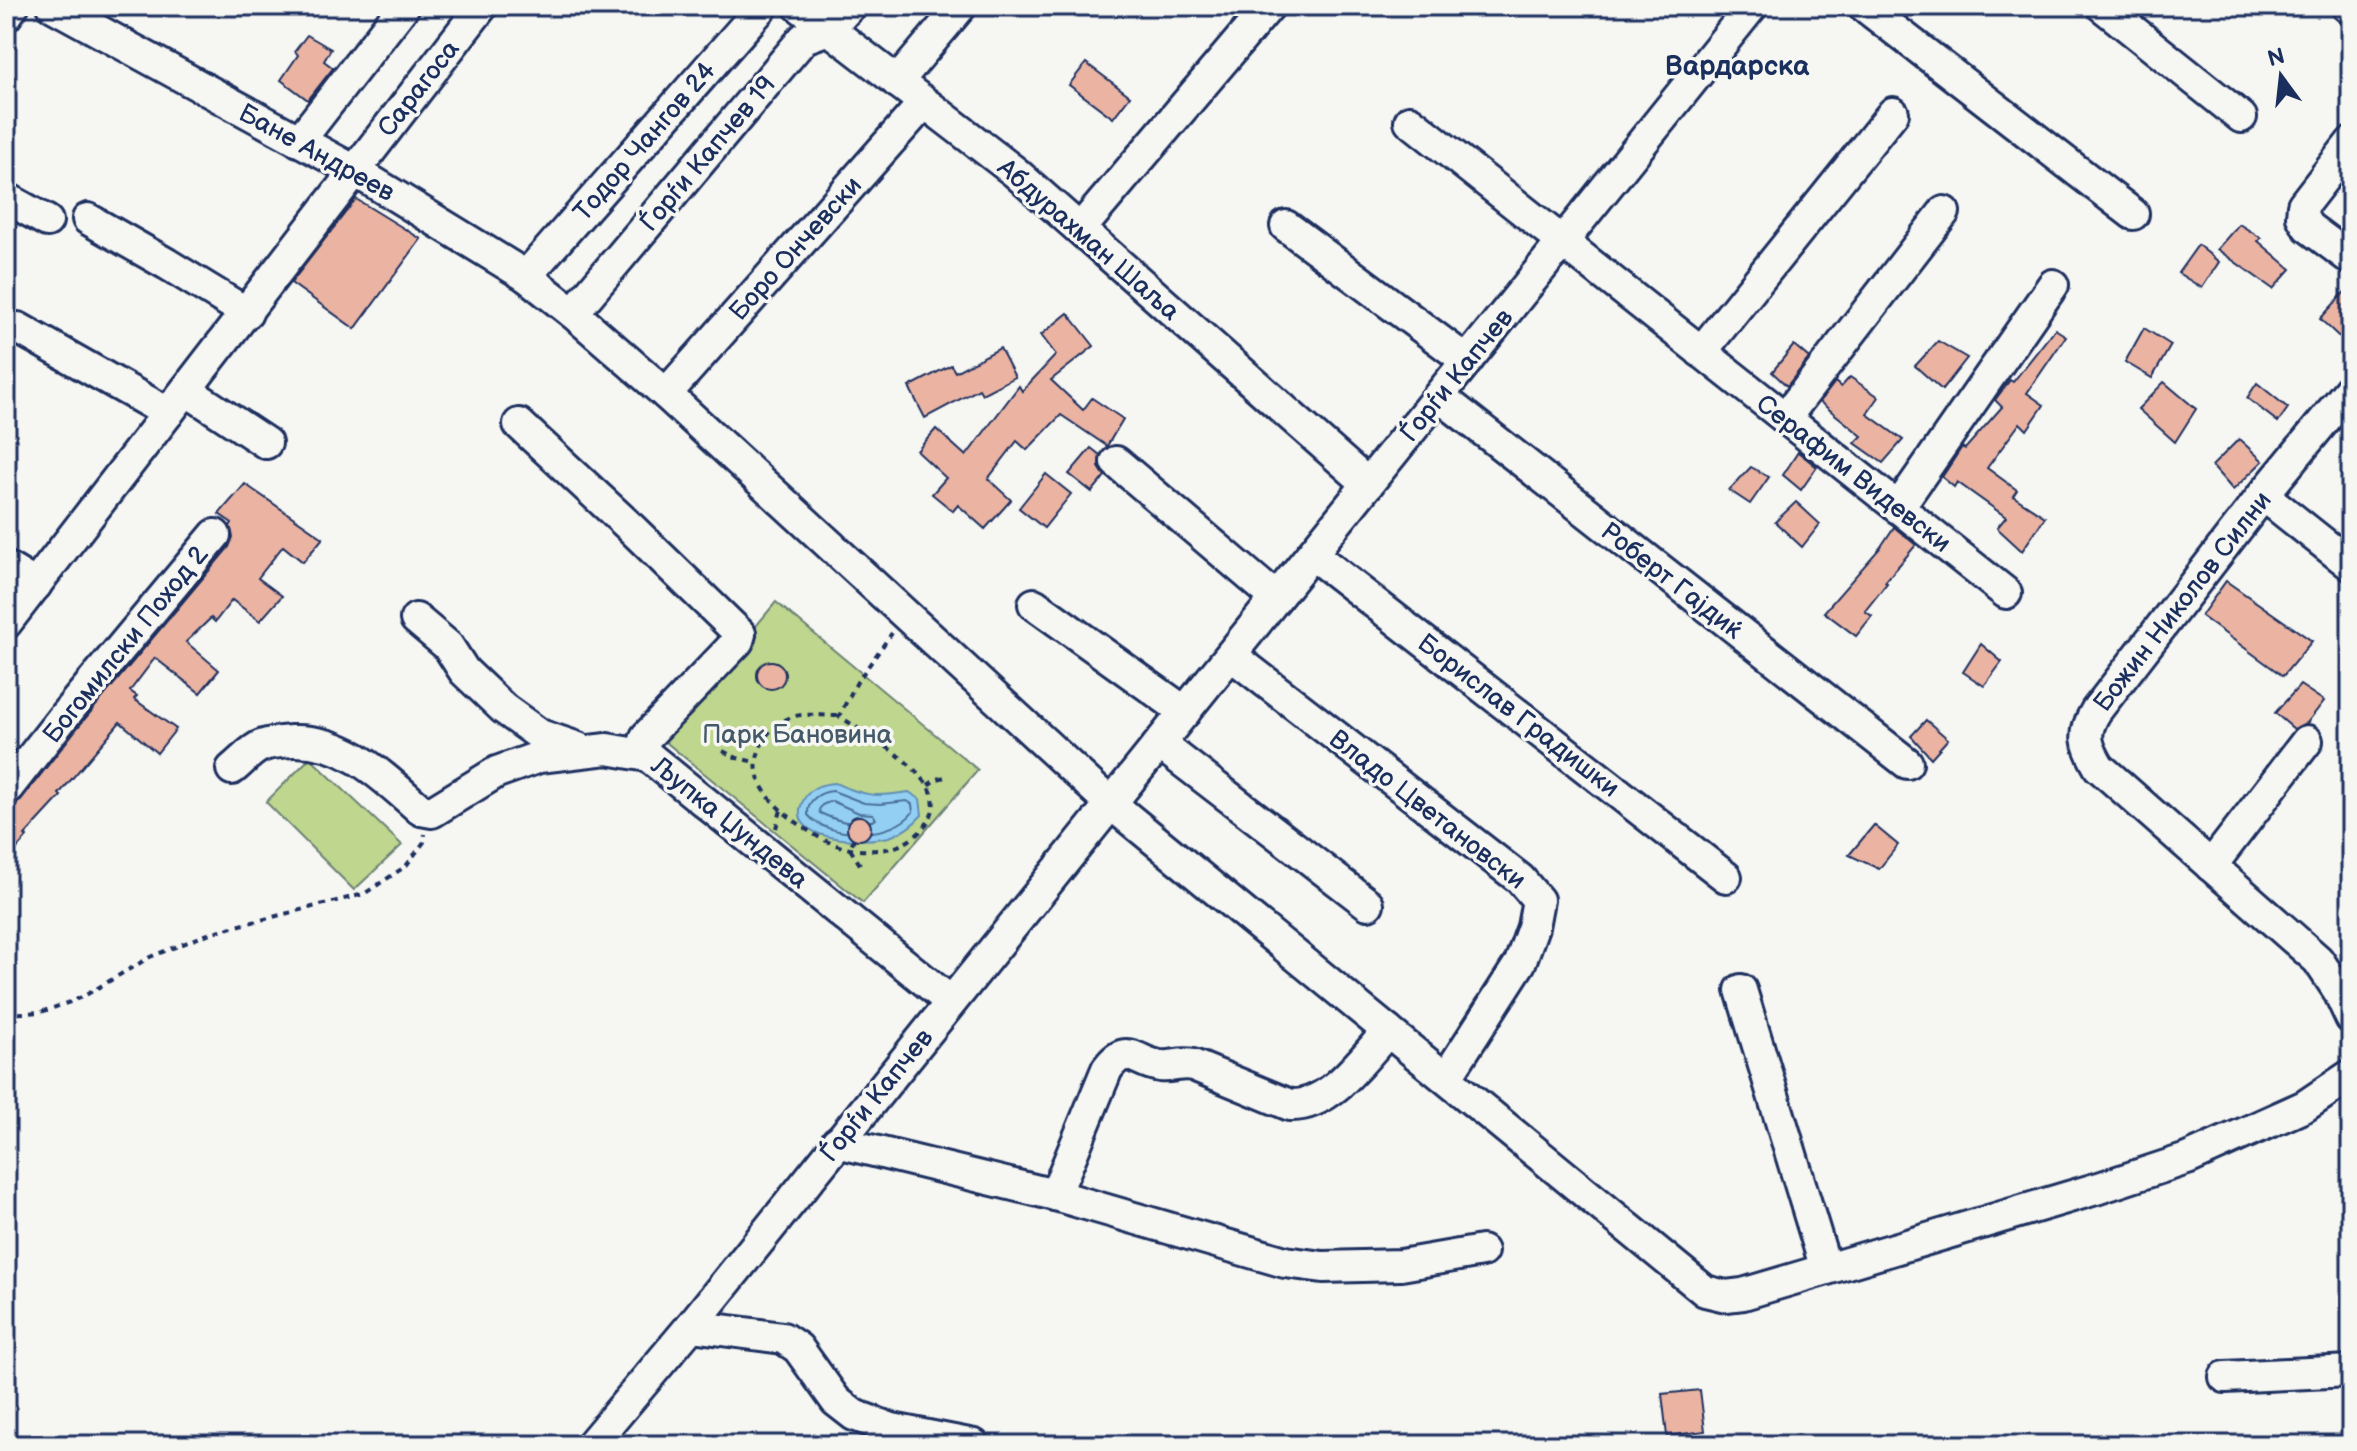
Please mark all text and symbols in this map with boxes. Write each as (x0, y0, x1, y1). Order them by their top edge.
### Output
street label: Сарагоса (372, 34, 467, 143)
north arrow (2241, 36, 2321, 116)
text: N (2265, 43, 2288, 73)
district label: Вардарска (1665, 50, 1810, 83)
street label: Тодор Чангов 24 (568, 56, 723, 228)
street label: Ѓорѓи Капчев 19 (632, 68, 782, 238)
street label: Бане Андреев (233, 98, 400, 209)
street label: Абдурахман Шаља (990, 152, 1185, 328)
street label: Боро Ончевски (723, 171, 869, 327)
street label: Ѓорѓи Капчев (1393, 302, 1520, 449)
street label: Серафим Видевски (1750, 389, 1957, 560)
street label: Божин Николов Силни (2088, 486, 2279, 718)
street label: Роберт Гајдиќ (1594, 516, 1749, 646)
street label: Богомилски Поход 2 (37, 540, 216, 750)
street label: Борислав Градишки (1411, 628, 1625, 805)
park label: Парк Бановина (702, 720, 892, 751)
street label: Владо Цветановски (1323, 724, 1532, 897)
street label: Љупка Џундева (644, 750, 814, 896)
street label: Ѓорѓи Капчев (813, 1022, 940, 1169)

